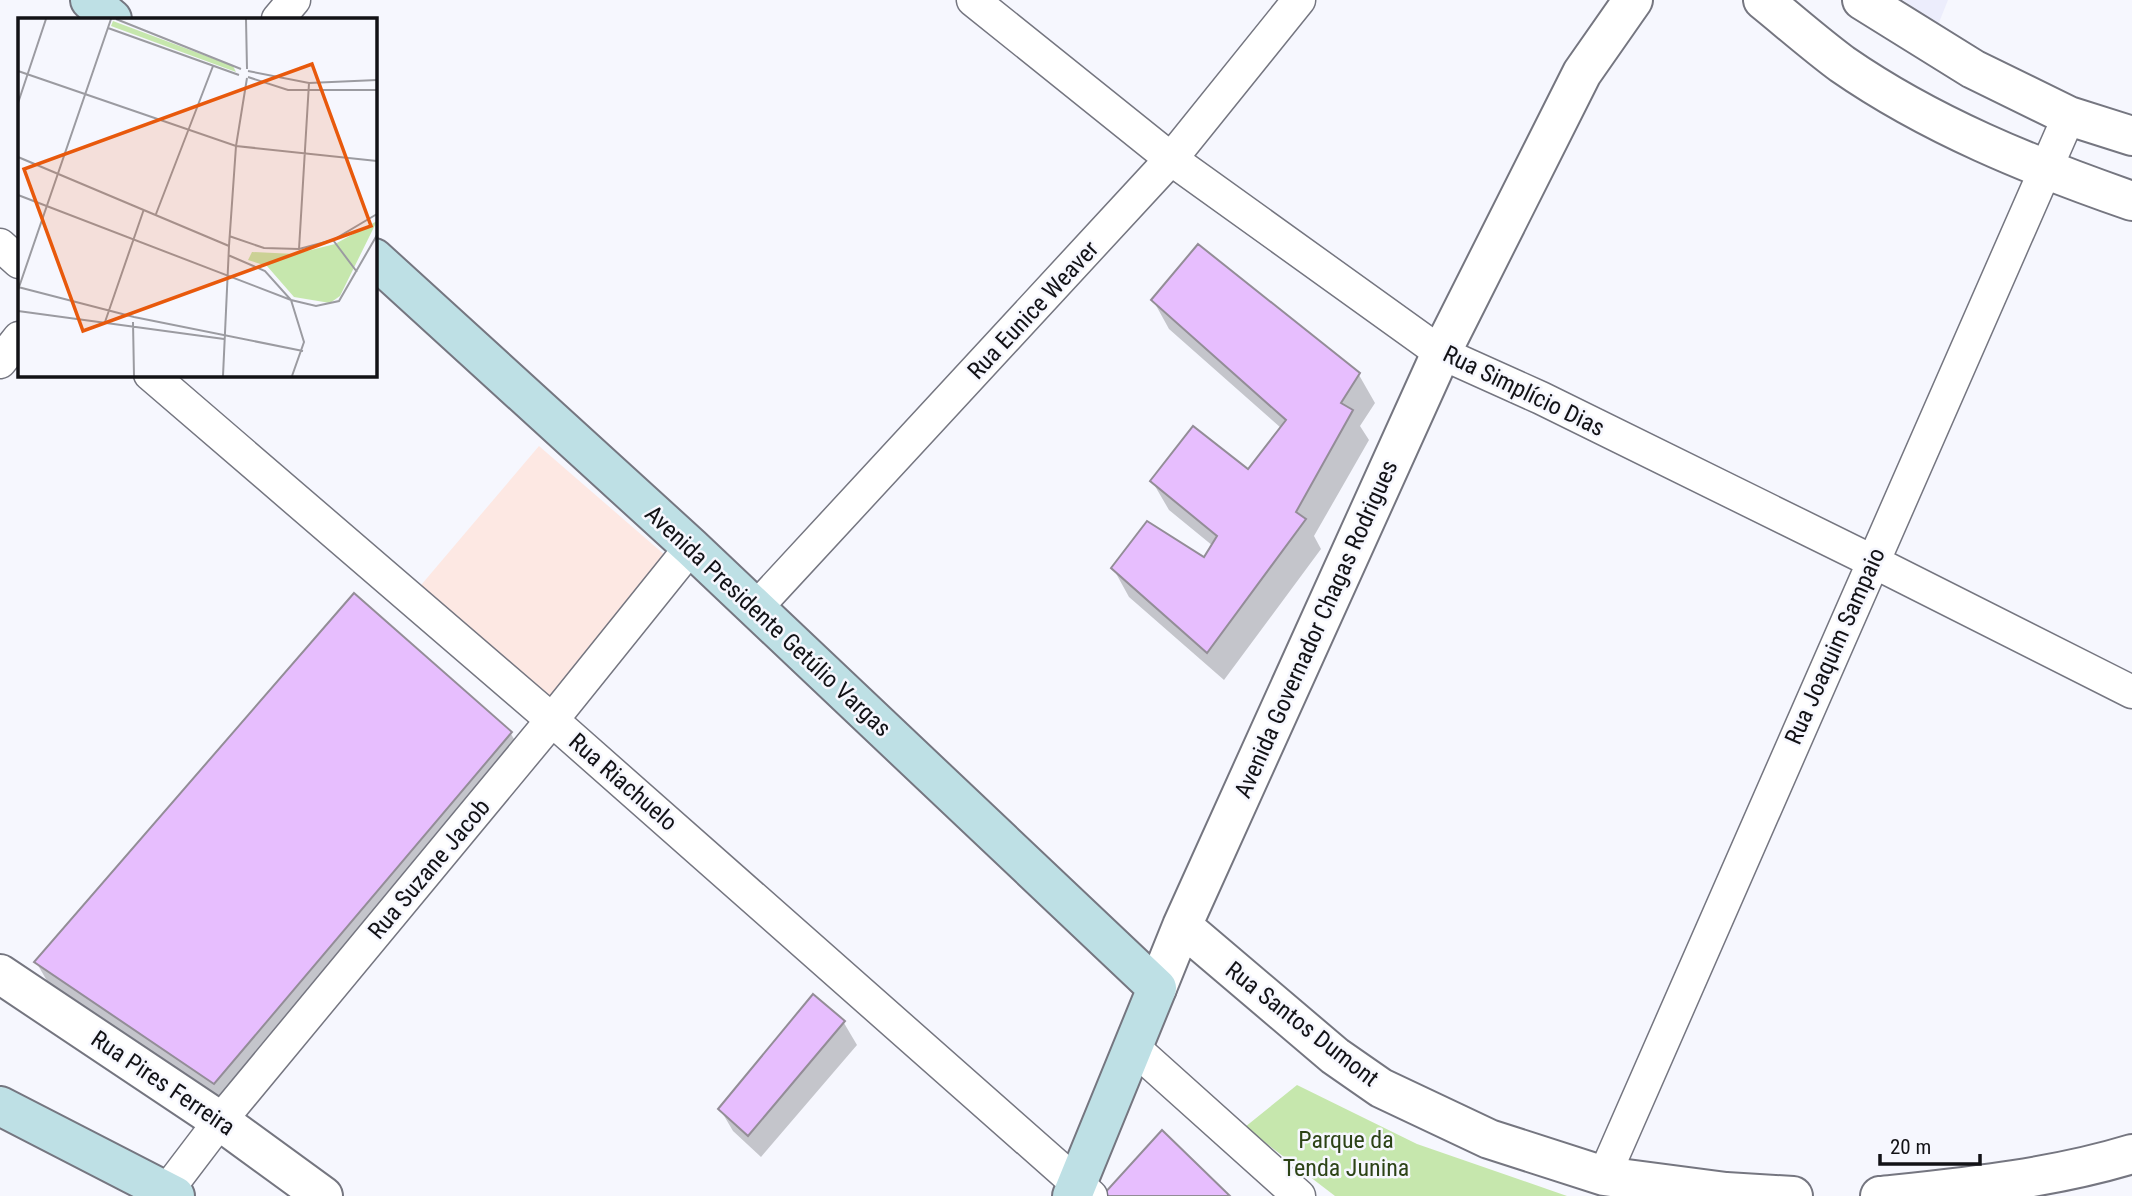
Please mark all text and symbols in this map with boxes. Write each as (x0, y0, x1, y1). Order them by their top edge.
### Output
inset map (18, 18, 376, 376)
street label: Rua Eunice Weaver (962, 235, 1104, 385)
street label: Rua Simplício Dias (1439, 340, 1609, 442)
street label: Avenida Governador Chagas Rodrigues (1229, 456, 1403, 802)
street label: Avenida Presidente Getúlio Vargas (639, 500, 897, 742)
street label: Rua Joaquim Sampaio (1779, 543, 1891, 749)
street label: Rua Riachuelo (563, 727, 683, 837)
street label: Rua Suzane Jacob (362, 793, 496, 945)
street label: Rua Santos Dumont (1220, 956, 1384, 1092)
street label: Rua Pires Ferreira (86, 1025, 240, 1141)
scale bar (1880, 1122, 1980, 1166)
park label: Parque da Tenda Junina (1283, 1126, 1409, 1182)
text: 20 m (1890, 1135, 1931, 1159)

